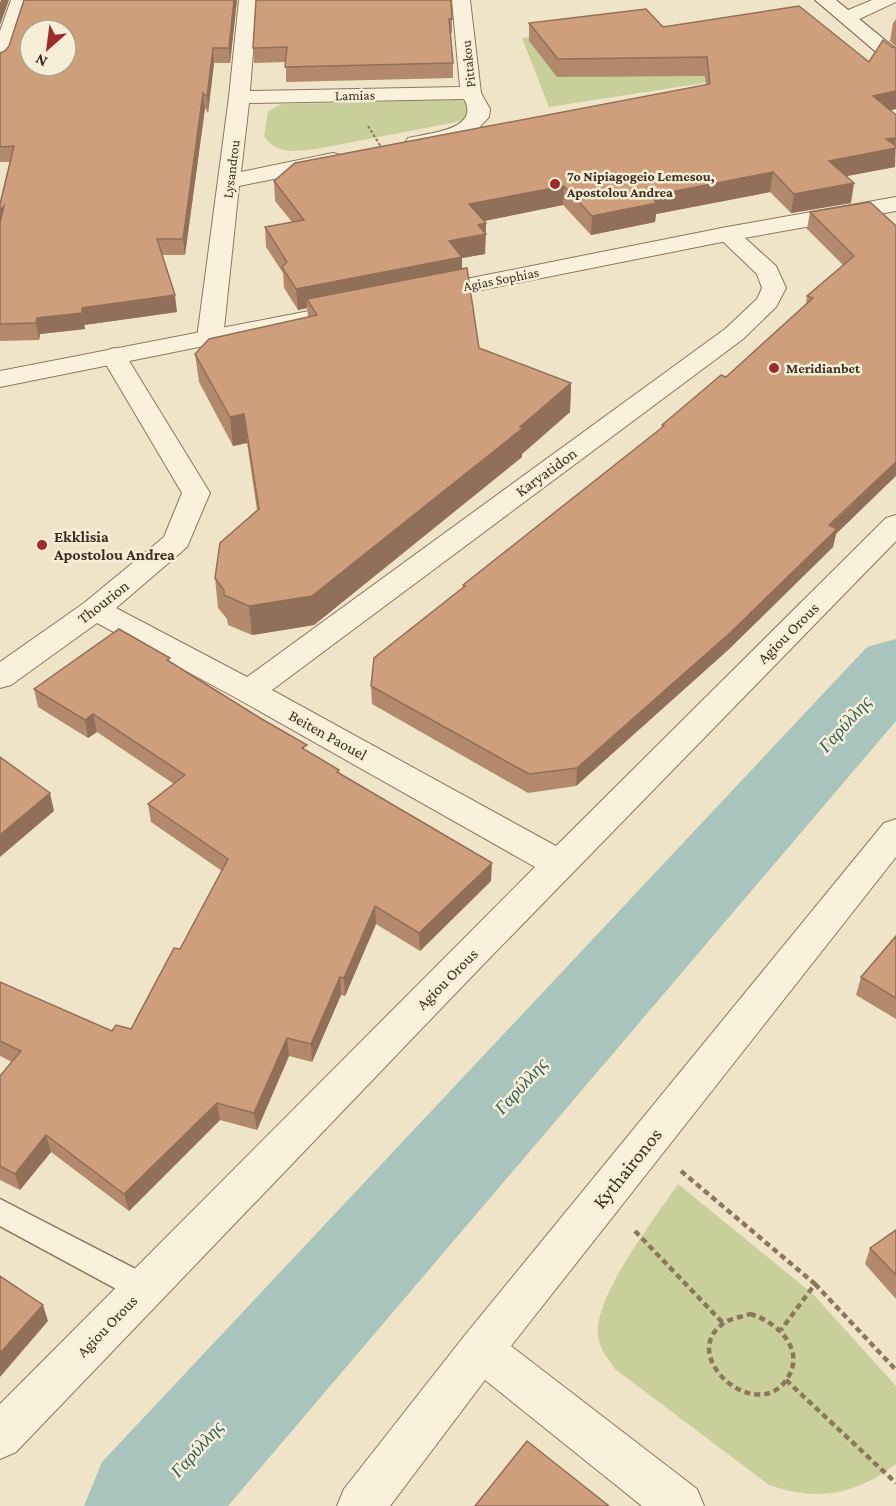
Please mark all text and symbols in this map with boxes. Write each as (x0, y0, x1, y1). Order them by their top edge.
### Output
north arrow (18, 18, 78, 78)
street label: Pittakou (458, 39, 478, 88)
text: N (32, 51, 50, 71)
street label: Lamias (335, 87, 375, 103)
street label: Lysandrou (219, 138, 243, 199)
place label: 7o Nipiagogeio Lemesou, Apostolou Andrea (566, 168, 715, 200)
marker: 7o Nipiagogeio Lemesou, Apostolou Andrea (548, 177, 562, 191)
street label: Agias Sophias (462, 264, 540, 294)
place label: Meridianbet (786, 360, 861, 376)
marker: Meridianbet (767, 361, 781, 375)
street label: Karyatidon (512, 444, 581, 501)
place label: Ekklisia Apostolou Andrea (53, 528, 175, 563)
marker: Ekklisia Apostolou Andrea (35, 538, 49, 552)
street label: Thourion (74, 577, 132, 627)
street label: Agiou Orous (754, 599, 823, 668)
water label: Γαρύλλης (814, 691, 876, 757)
street label: Beiten Paouel (286, 707, 370, 763)
street label: Agiou Orous (413, 945, 482, 1014)
water label: Γαρύλλης (490, 1053, 552, 1119)
street label: Kythaironos (588, 1123, 667, 1213)
street label: Agiou Orous (73, 1292, 141, 1361)
water label: Γαρύλλης (166, 1416, 228, 1482)

